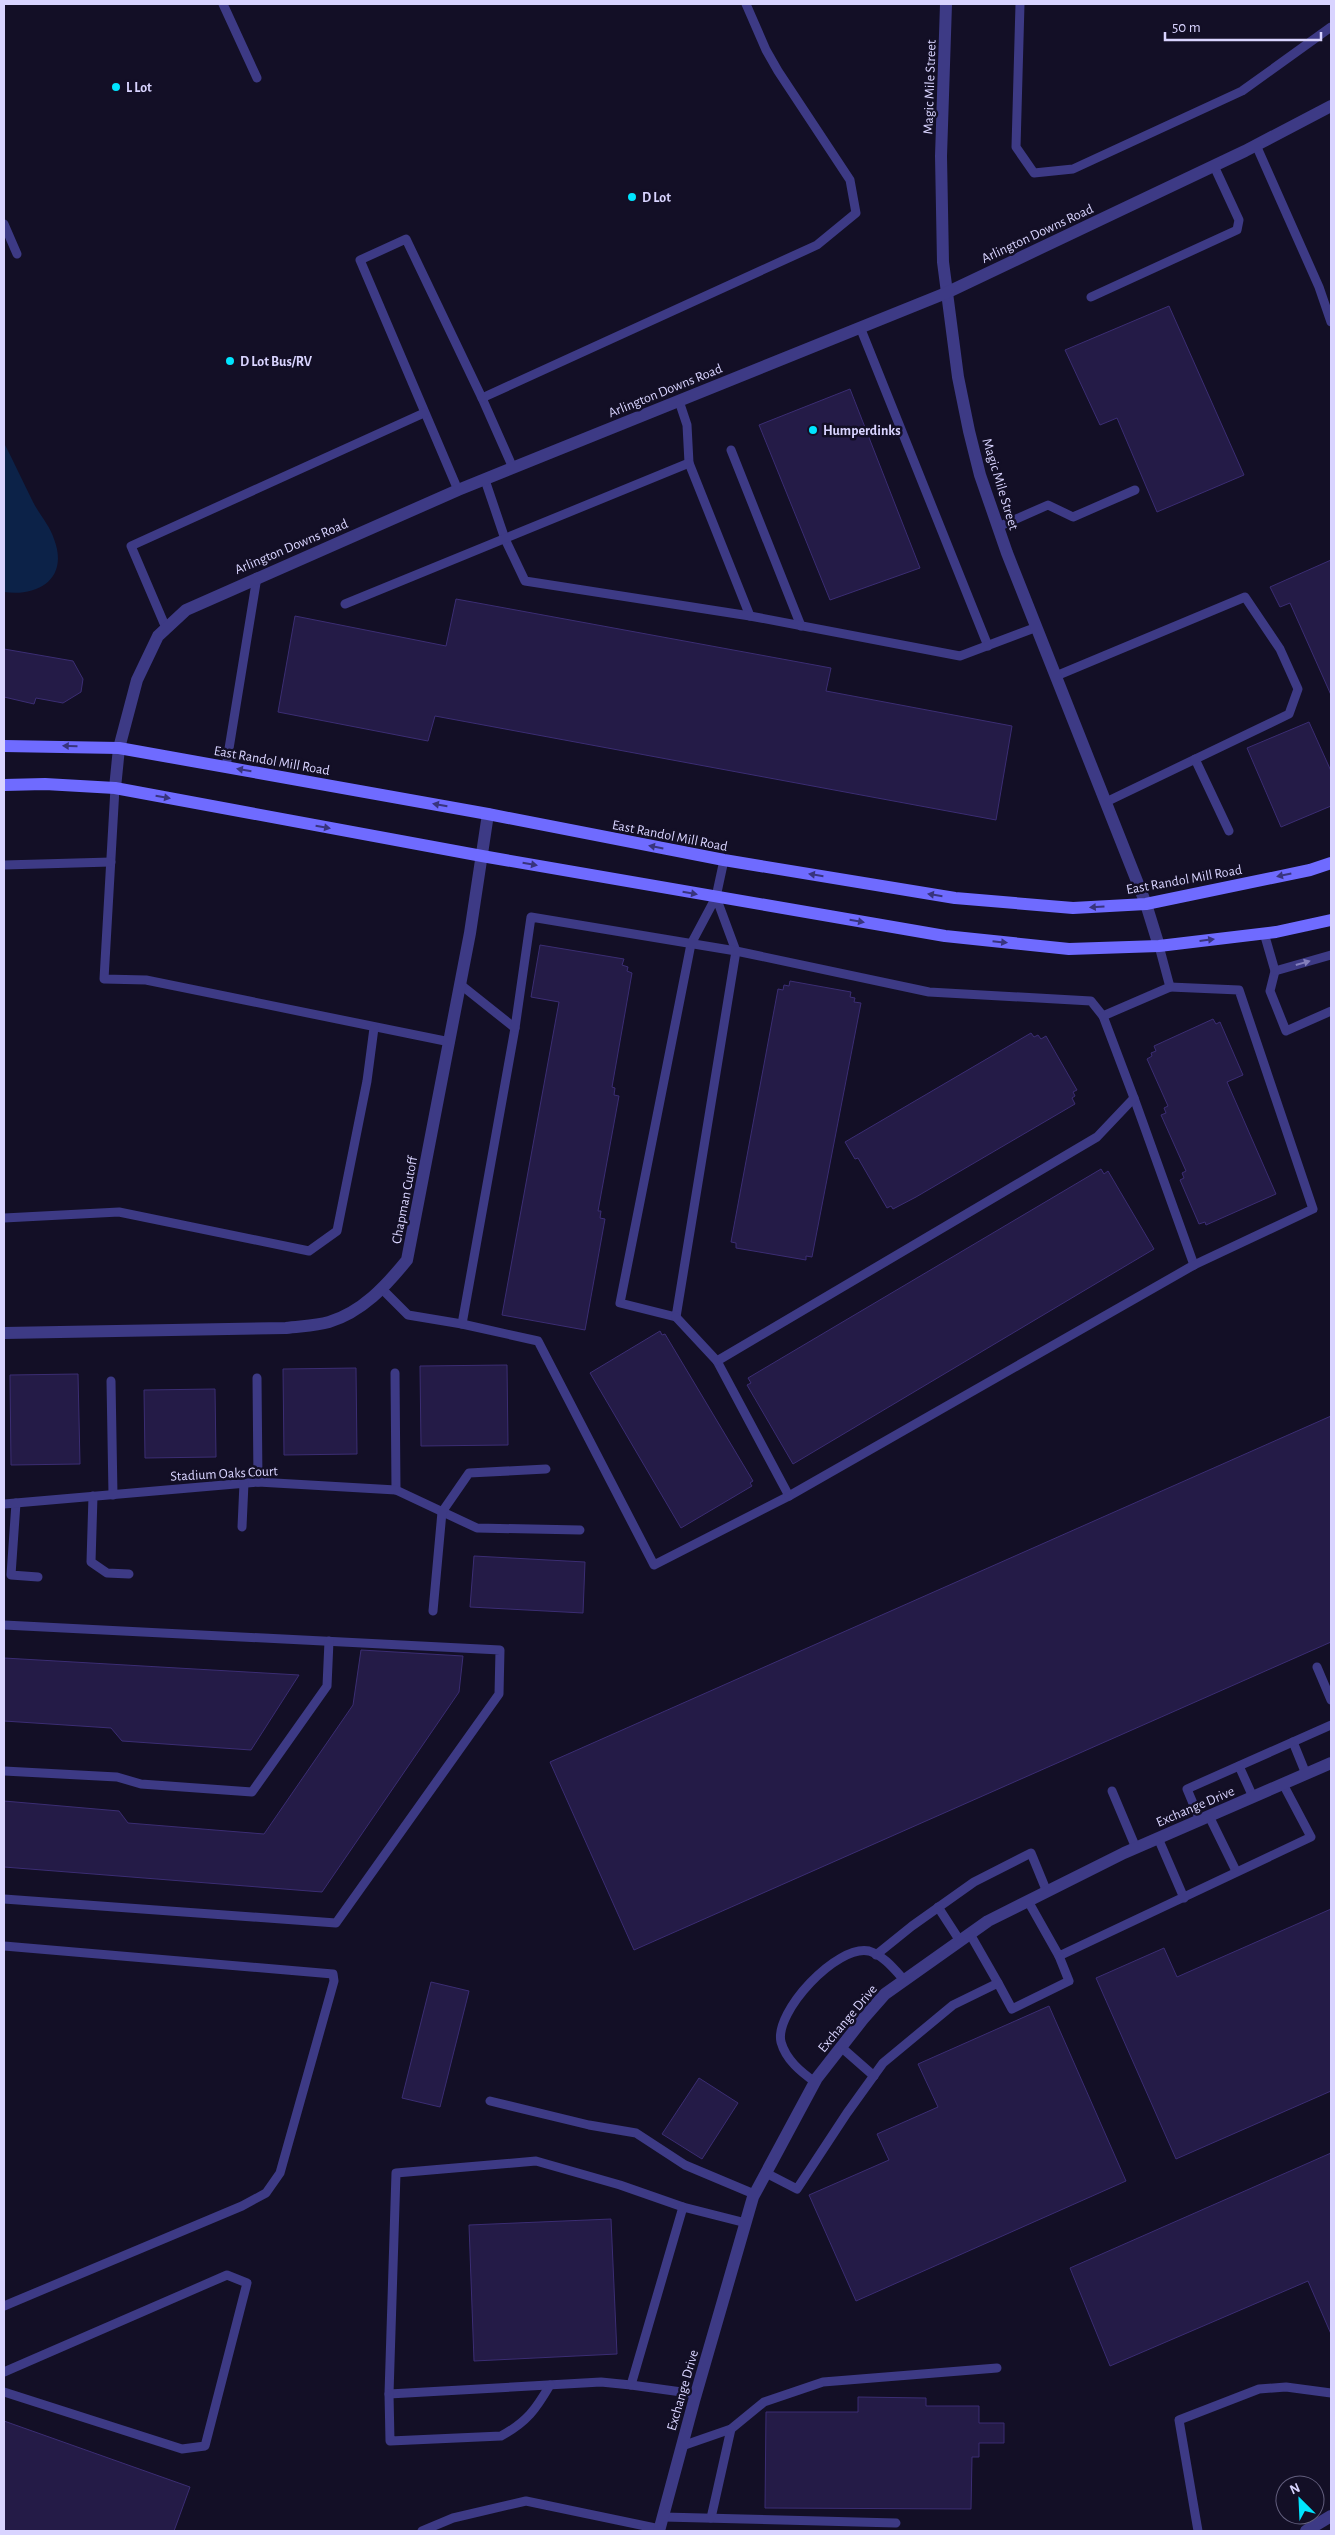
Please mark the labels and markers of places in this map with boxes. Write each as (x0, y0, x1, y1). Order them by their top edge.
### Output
marker: L Lot (110, 81, 122, 93)
place label: L Lot (126, 81, 152, 95)
marker: D Lot (626, 191, 638, 203)
place label: D Lot (642, 191, 671, 205)
marker: D Lot Bus/RV (224, 355, 236, 367)
place label: D Lot Bus/RV (240, 355, 313, 369)
marker: Humperdinks (807, 424, 819, 436)
place label: Humperdinks (823, 424, 901, 438)

